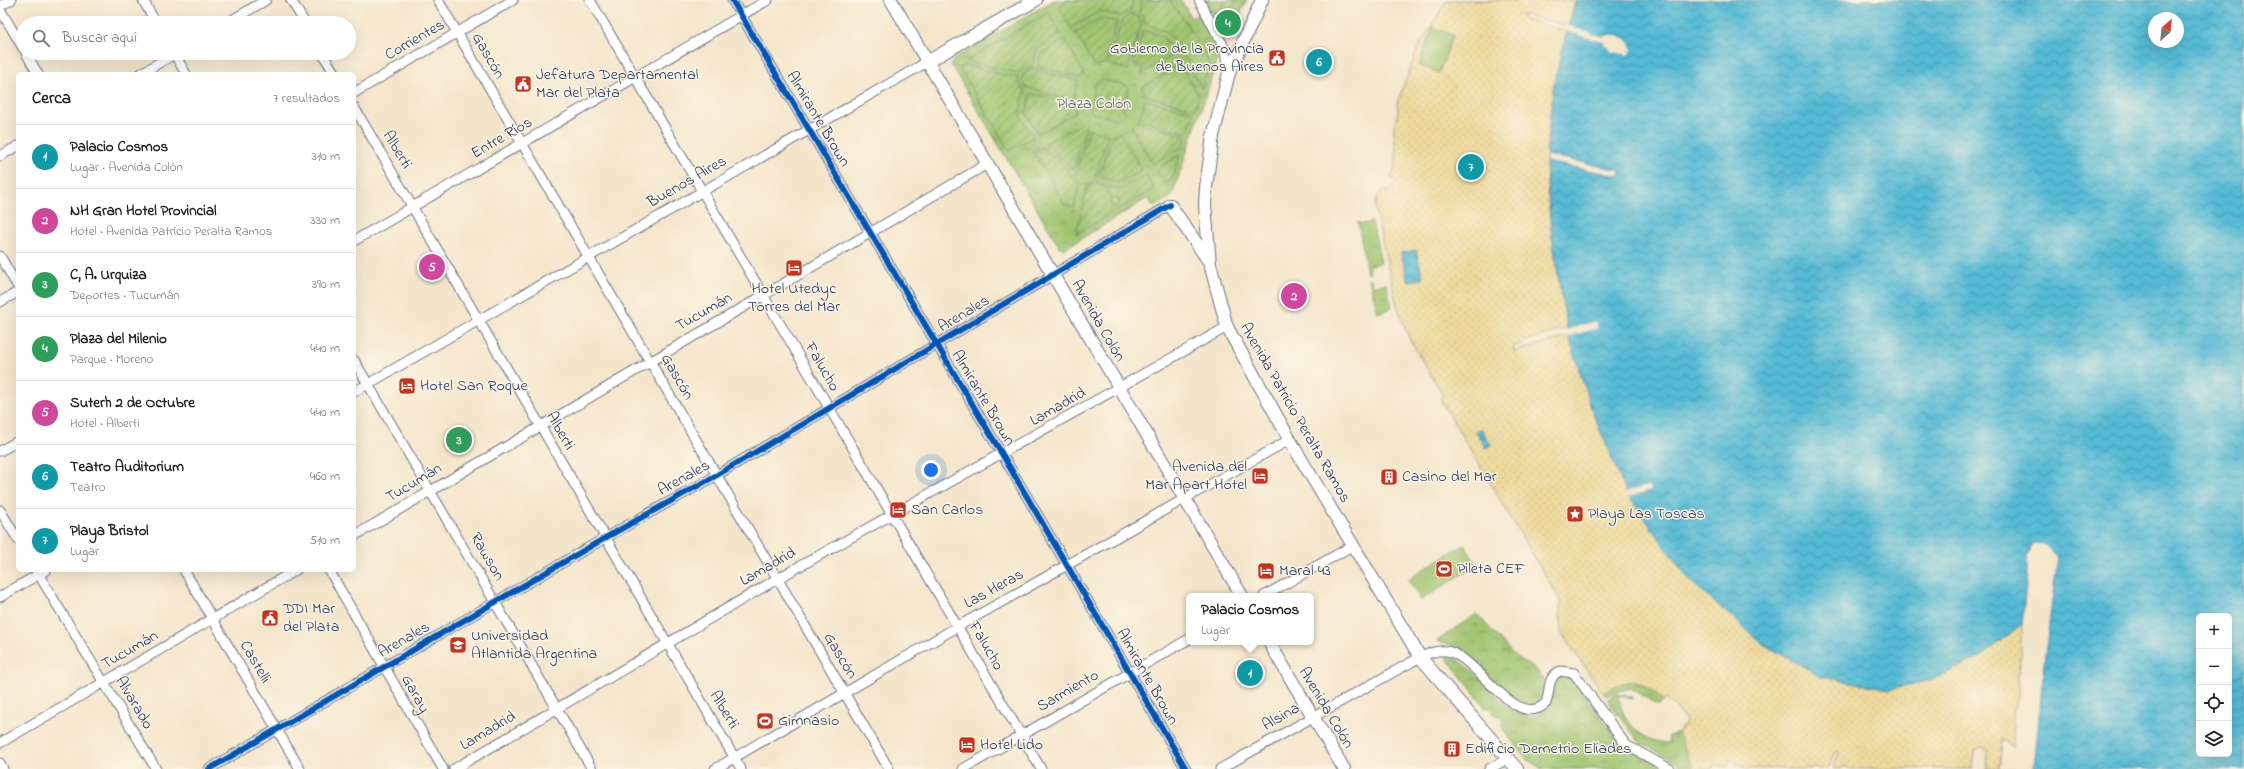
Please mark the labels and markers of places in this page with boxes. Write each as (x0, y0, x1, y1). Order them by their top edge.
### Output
pin: 4 (1215, 8, 1241, 38)
place label: Gobierno de la Provincia de Buenos Aires (1110, 37, 1264, 79)
pin: 6 (1306, 47, 1332, 77)
public building icon: Gobierno de la Provincia de Buenos Aires (1267, 48, 1287, 68)
place label: Jefatura Departamental Mar del Plata (536, 63, 699, 105)
public building icon: Jefatura Departamental Mar del Plata (513, 74, 533, 94)
pin: 7 (1458, 152, 1484, 182)
pin: 5 (419, 252, 445, 282)
hotel icon: Hotel Utedyc Torres del Mar (784, 258, 804, 278)
place label: Hotel Utedyc Torres del Mar (748, 277, 840, 319)
pin: 2 (1281, 281, 1307, 311)
place label: Hotel San Roque (420, 374, 529, 398)
hotel icon: Hotel San Roque (397, 376, 417, 396)
pin: 3 (446, 425, 472, 455)
place label: Avenida del Mar Apart Hotel (1145, 455, 1247, 497)
place label: Casino del Mar (1402, 465, 1497, 489)
hotel icon: Avenida del Mar Apart Hotel (1250, 466, 1270, 486)
building icon: Casino del Mar (1379, 467, 1399, 487)
place label: San Carlos (911, 498, 983, 522)
hotel icon: San Carlos (888, 500, 908, 520)
place label: Playa Las Toscas (1588, 502, 1705, 526)
place icon: Playa Las Toscas (1565, 504, 1585, 524)
place label: Pileta CEF (1457, 557, 1526, 581)
place label: Maral 43 (1279, 559, 1331, 583)
sports icon: Pileta CEF (1434, 559, 1454, 579)
hotel icon: Maral 43 (1256, 561, 1276, 581)
place label: DDI Mar del Plata (282, 597, 340, 639)
public building icon: DDI Mar del Plata (260, 608, 280, 628)
place label: Universidad Atlantida Argentina (471, 624, 597, 666)
school or university icon: Universidad Atlantida Argentina (448, 635, 468, 655)
pin: 1 (1237, 658, 1263, 688)
place label: Gimnasio (778, 709, 839, 733)
sports icon: Gimnasio (755, 711, 775, 731)
place label: Hotel Lido (980, 733, 1043, 757)
hotel icon: Hotel Lido (957, 735, 977, 755)
place label: Edificio Demetrio Elíades (1465, 737, 1631, 761)
building icon: Edificio Demetrio Elíades (1442, 739, 1462, 759)

